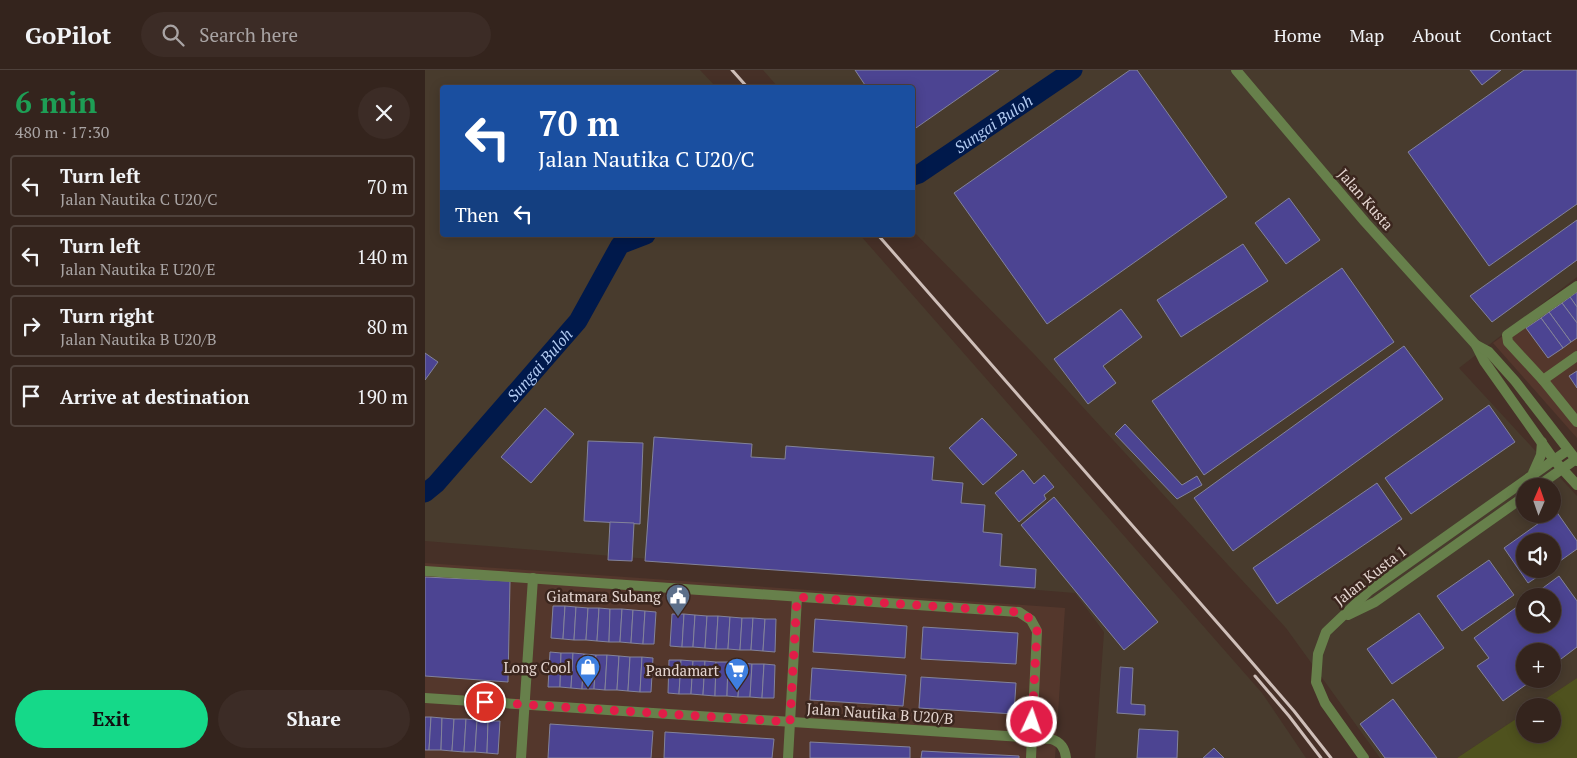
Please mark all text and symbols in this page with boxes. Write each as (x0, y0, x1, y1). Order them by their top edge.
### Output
search box (141, 12, 491, 57)
text: GoPilot (25, 19, 111, 51)
icon: search (159, 21, 187, 49)
text: Search here (199, 22, 298, 47)
text: Home (1274, 23, 1321, 47)
text: Map (1349, 23, 1384, 47)
text: About (1412, 23, 1461, 47)
text: Contact (1489, 23, 1552, 47)
text: 6 min (15, 82, 97, 122)
button: close (358, 87, 410, 139)
water label: Sungai Buloh (950, 89, 1037, 158)
text: 70 m (538, 100, 619, 146)
icon: left (455, 105, 520, 170)
text: 480 m · 17:30 (15, 121, 109, 143)
text: Jalan Nautika C U20/C (538, 144, 755, 173)
text: Turn left (60, 163, 141, 188)
street label: Jalan Kusta (1334, 164, 1399, 234)
icon: left (17, 172, 45, 200)
text: 70 m (367, 174, 408, 199)
text: Jalan Nautika C U20/C (60, 188, 218, 210)
icon: left (509, 200, 537, 228)
text: Then (455, 202, 499, 227)
text: Turn left (60, 233, 141, 258)
icon: left (17, 242, 45, 270)
text: 140 m (357, 244, 408, 269)
text: Jalan Nautika E U20/E (60, 258, 216, 280)
text: Turn right (60, 303, 154, 328)
icon: right (17, 312, 45, 340)
text: 80 m (367, 314, 408, 339)
water label: Sungai Buloh (502, 324, 578, 406)
text: Jalan Nautika B U20/B (60, 328, 217, 350)
icon: arrive (17, 382, 45, 410)
text: Arrive at destination (60, 384, 249, 409)
text: 190 m (357, 384, 408, 409)
north arrow (1516, 478, 1561, 522)
map controls (1516, 478, 1561, 743)
button: sound (1516, 533, 1561, 578)
street label: Jalan Kusta 1 (1330, 540, 1410, 610)
public building icon: Giatmara Subang (665, 583, 691, 617)
place label: Giatmara Subang (546, 586, 662, 606)
button: search (1516, 588, 1561, 633)
button: + (1516, 643, 1561, 688)
shop icon: Long Cool (575, 654, 601, 688)
place label: Long Cool (504, 657, 571, 677)
supermarket icon: Pandamart (724, 657, 750, 691)
place label: Pandamart (646, 660, 719, 680)
pin (464, 681, 506, 723)
icon: arrive (471, 688, 499, 716)
button: Exit (15, 690, 208, 748)
button: Share (218, 690, 410, 748)
position arrow (1005, 695, 1057, 747)
street label: Jalan Nautika B U20/B (806, 698, 954, 728)
button: − (1516, 698, 1561, 743)

